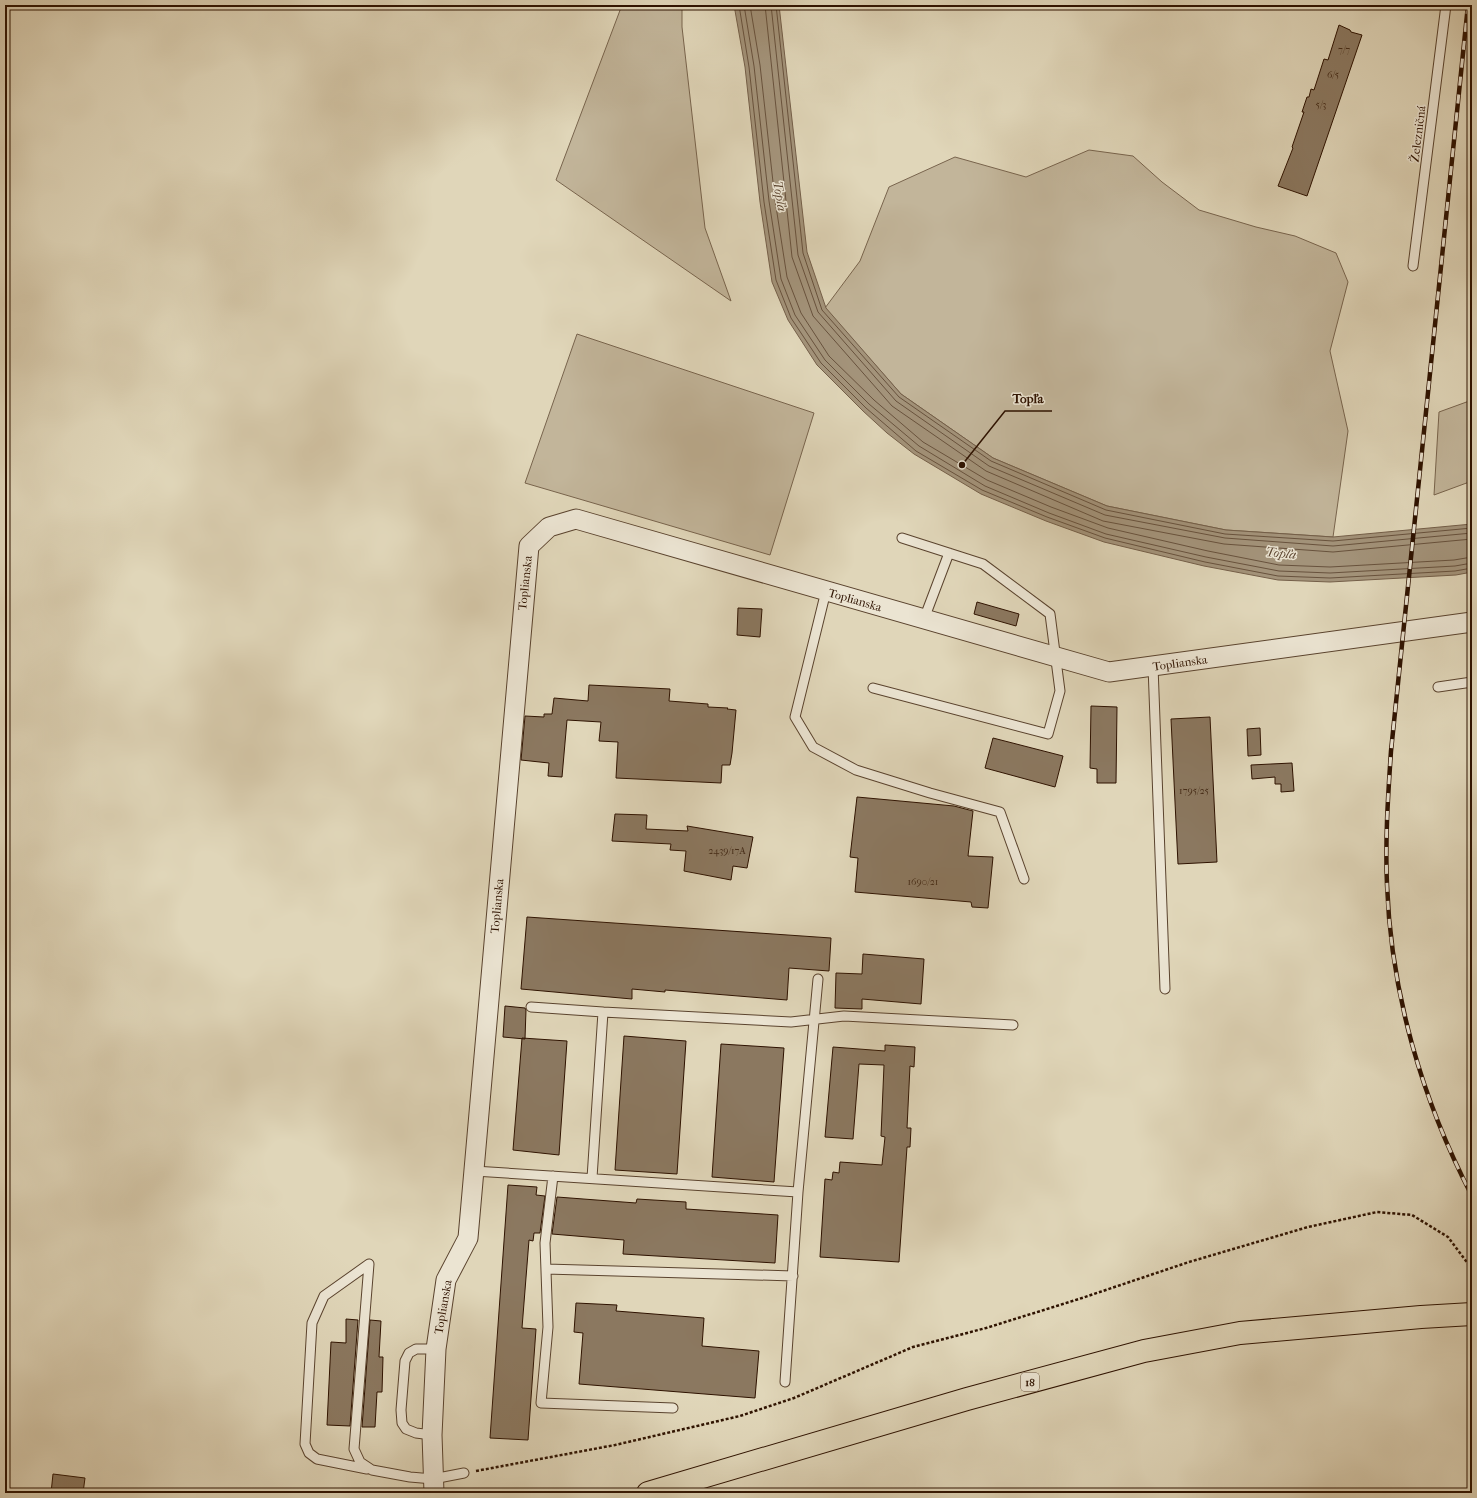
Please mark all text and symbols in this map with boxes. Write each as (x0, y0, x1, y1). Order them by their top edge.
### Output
house number: 7/7 (1338, 44, 1350, 56)
house number: 6/5 (1327, 69, 1339, 81)
house number: 5/3 (1316, 99, 1326, 111)
street label: Železničná (1407, 104, 1428, 163)
water label: Topľa (770, 180, 790, 213)
callout: Topľa (1005, 386, 1052, 411)
text: Topľa (1011, 391, 1045, 407)
water label: Topľa (1265, 544, 1297, 562)
street label: Toplianska (515, 554, 535, 611)
street label: Toplianska (827, 586, 884, 614)
street label: Toplianska (1152, 652, 1209, 674)
house number: 1795/25 (1179, 785, 1209, 797)
house number: 2439/17A (708, 845, 746, 857)
house number: 1690/21 (908, 876, 938, 888)
street label: Toplianska (488, 878, 506, 934)
street label: Toplianska (431, 1278, 455, 1335)
road number: 18 (1021, 1373, 1039, 1391)

